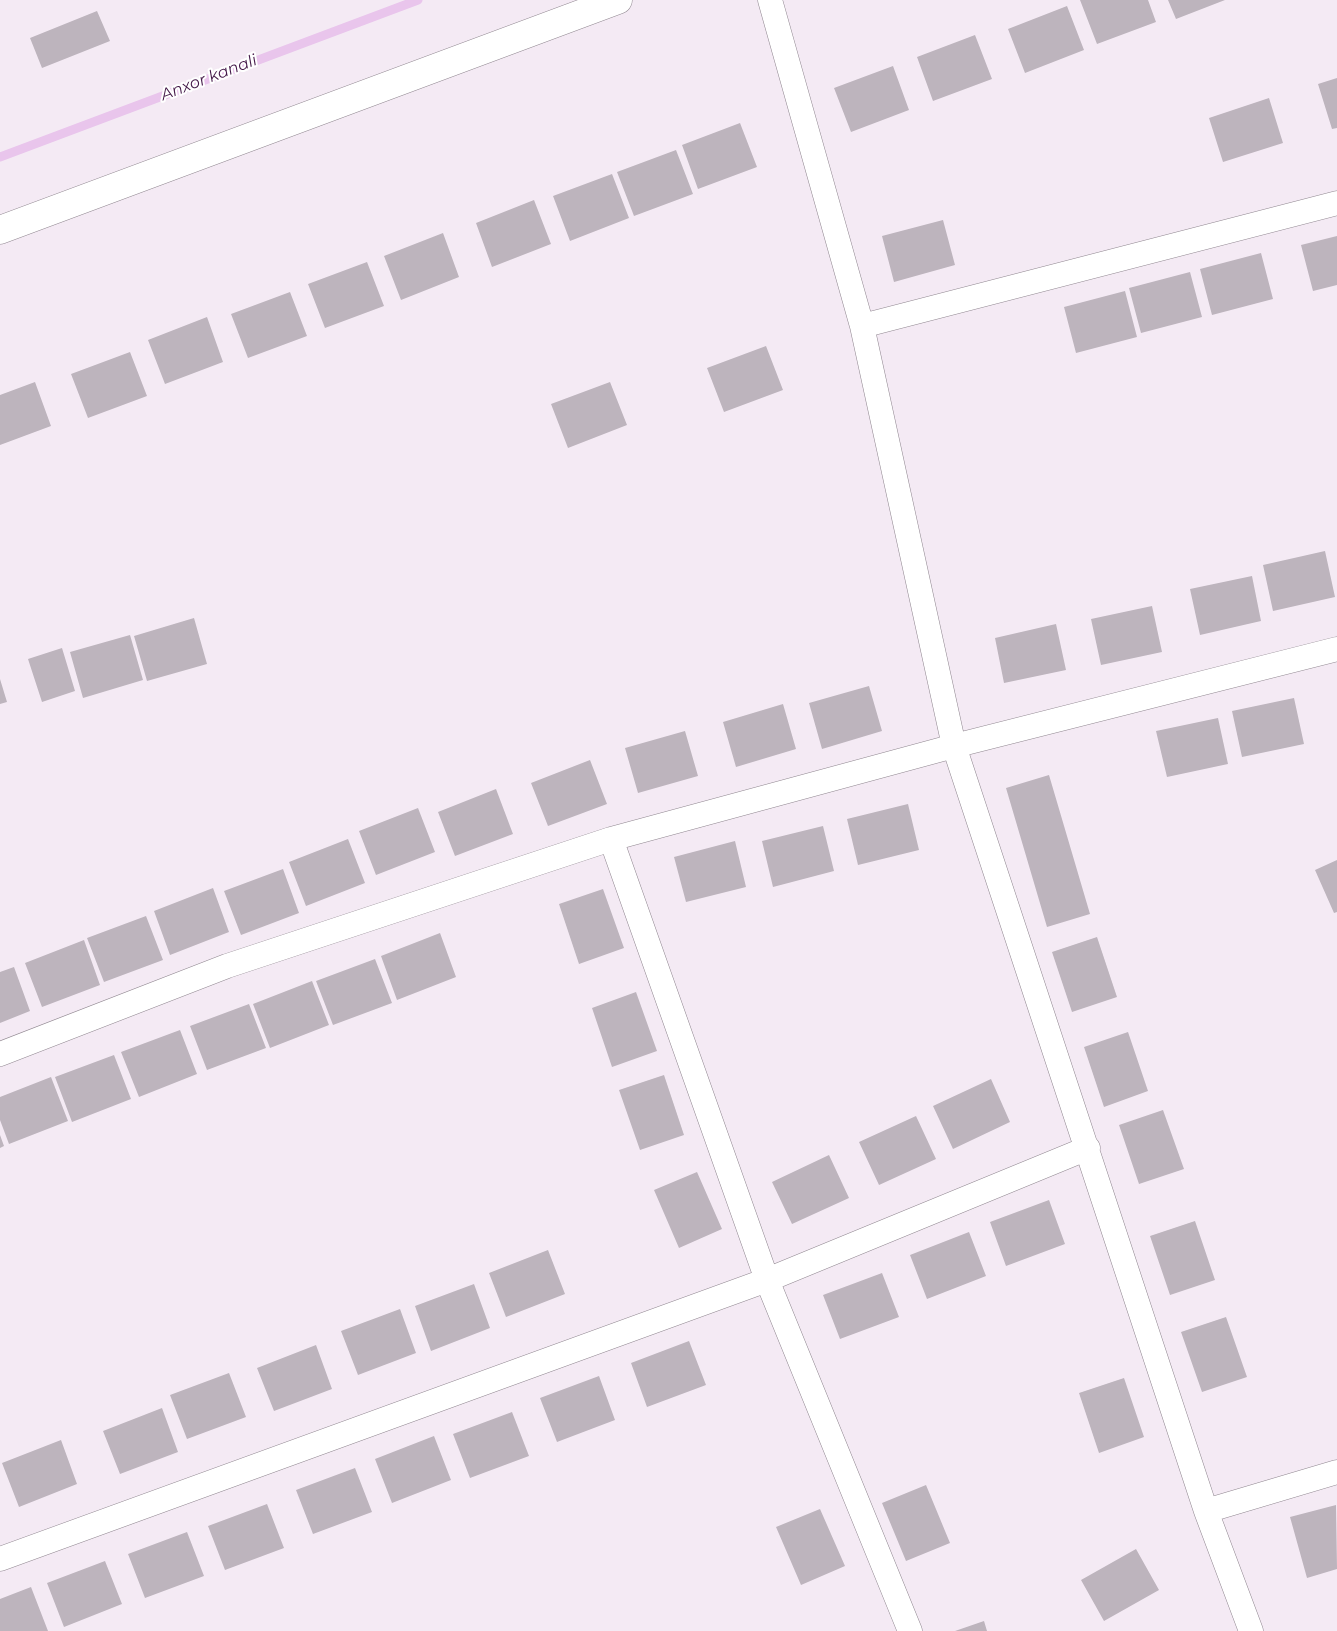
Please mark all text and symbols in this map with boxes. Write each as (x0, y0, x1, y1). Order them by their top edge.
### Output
water label: Anxor kanali (158, 51, 260, 105)

